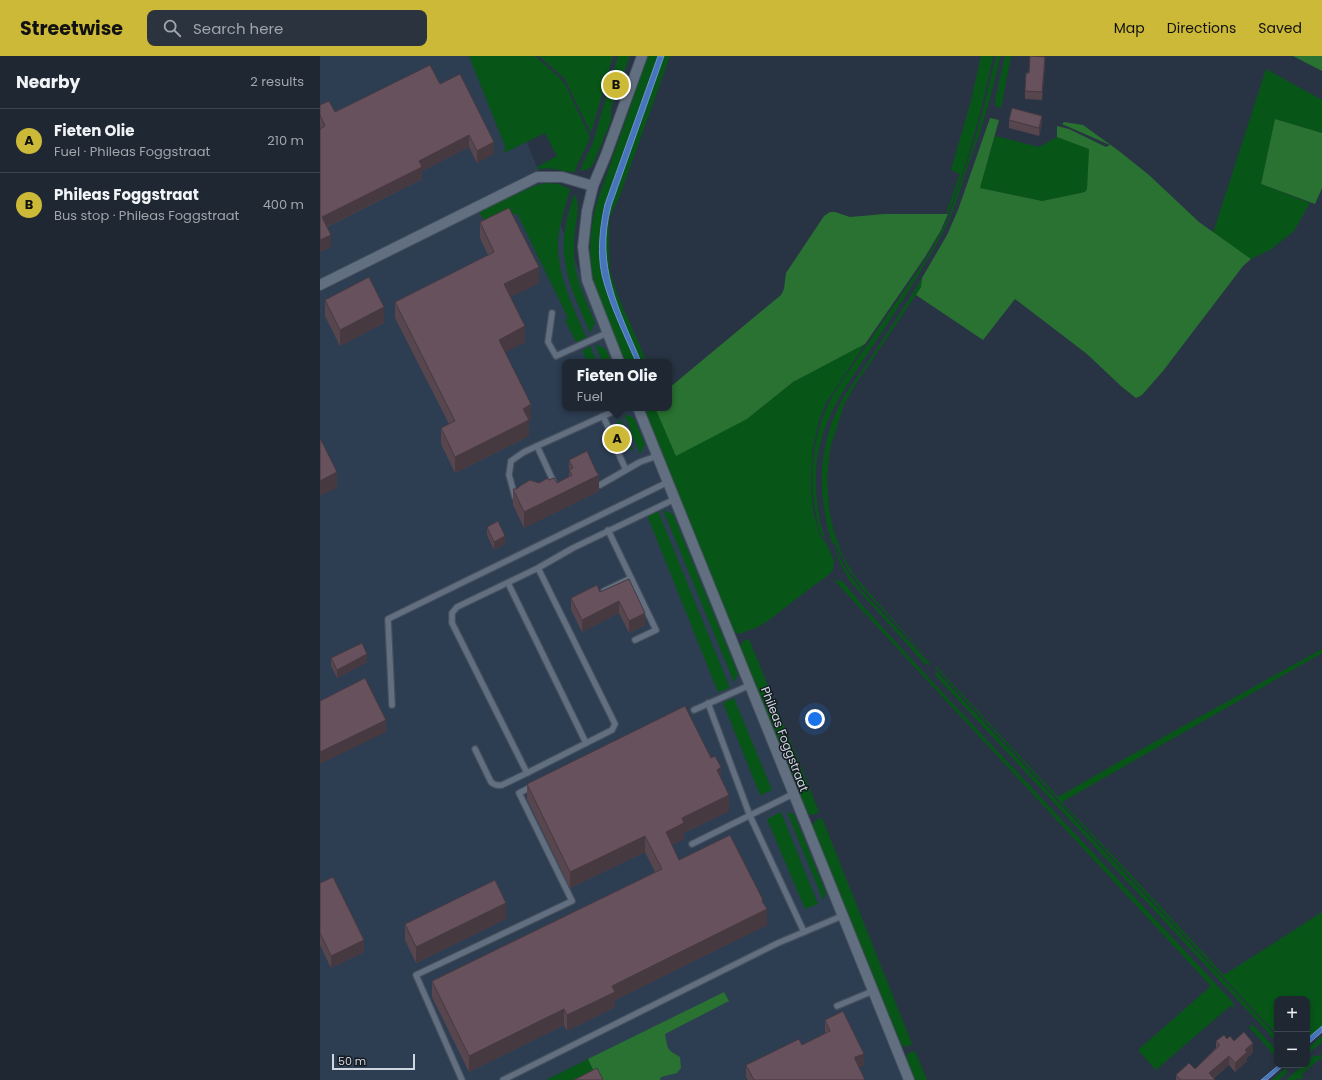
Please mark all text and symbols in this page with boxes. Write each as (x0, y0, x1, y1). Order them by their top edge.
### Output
search box (147, 10, 427, 46)
text: Streetwise (20, 15, 123, 42)
icon: search (161, 17, 183, 39)
text: Search here (193, 18, 283, 39)
text: Map (1114, 18, 1145, 38)
text: Directions (1167, 18, 1236, 38)
text: Saved (1258, 18, 1302, 38)
text: Nearby (16, 70, 80, 94)
pin: B (603, 70, 629, 100)
text: 2 results (250, 72, 304, 91)
text: Fieten Olie (54, 120, 134, 141)
text: A (24, 131, 34, 150)
text: 210 m (267, 131, 304, 150)
text: Fuel · Phileas Foggstraat (54, 142, 210, 161)
text: Phileas Foggstraat (54, 184, 199, 205)
text: B (25, 195, 33, 214)
text: 400 m (263, 195, 304, 214)
text: Bus stop · Phileas Foggstraat (54, 206, 239, 225)
popup (562, 359, 672, 411)
text: Fieten Olie (577, 365, 657, 386)
text: Fuel (577, 387, 603, 406)
pin: A (604, 424, 630, 454)
street label: Phileas Foggstraat (757, 684, 813, 794)
your location (805, 709, 825, 729)
map controls (1274, 996, 1310, 1068)
button: + (1274, 996, 1310, 1032)
button: − (1274, 1032, 1310, 1068)
scale bar (332, 1052, 415, 1071)
text: 50 m (338, 1053, 366, 1069)

